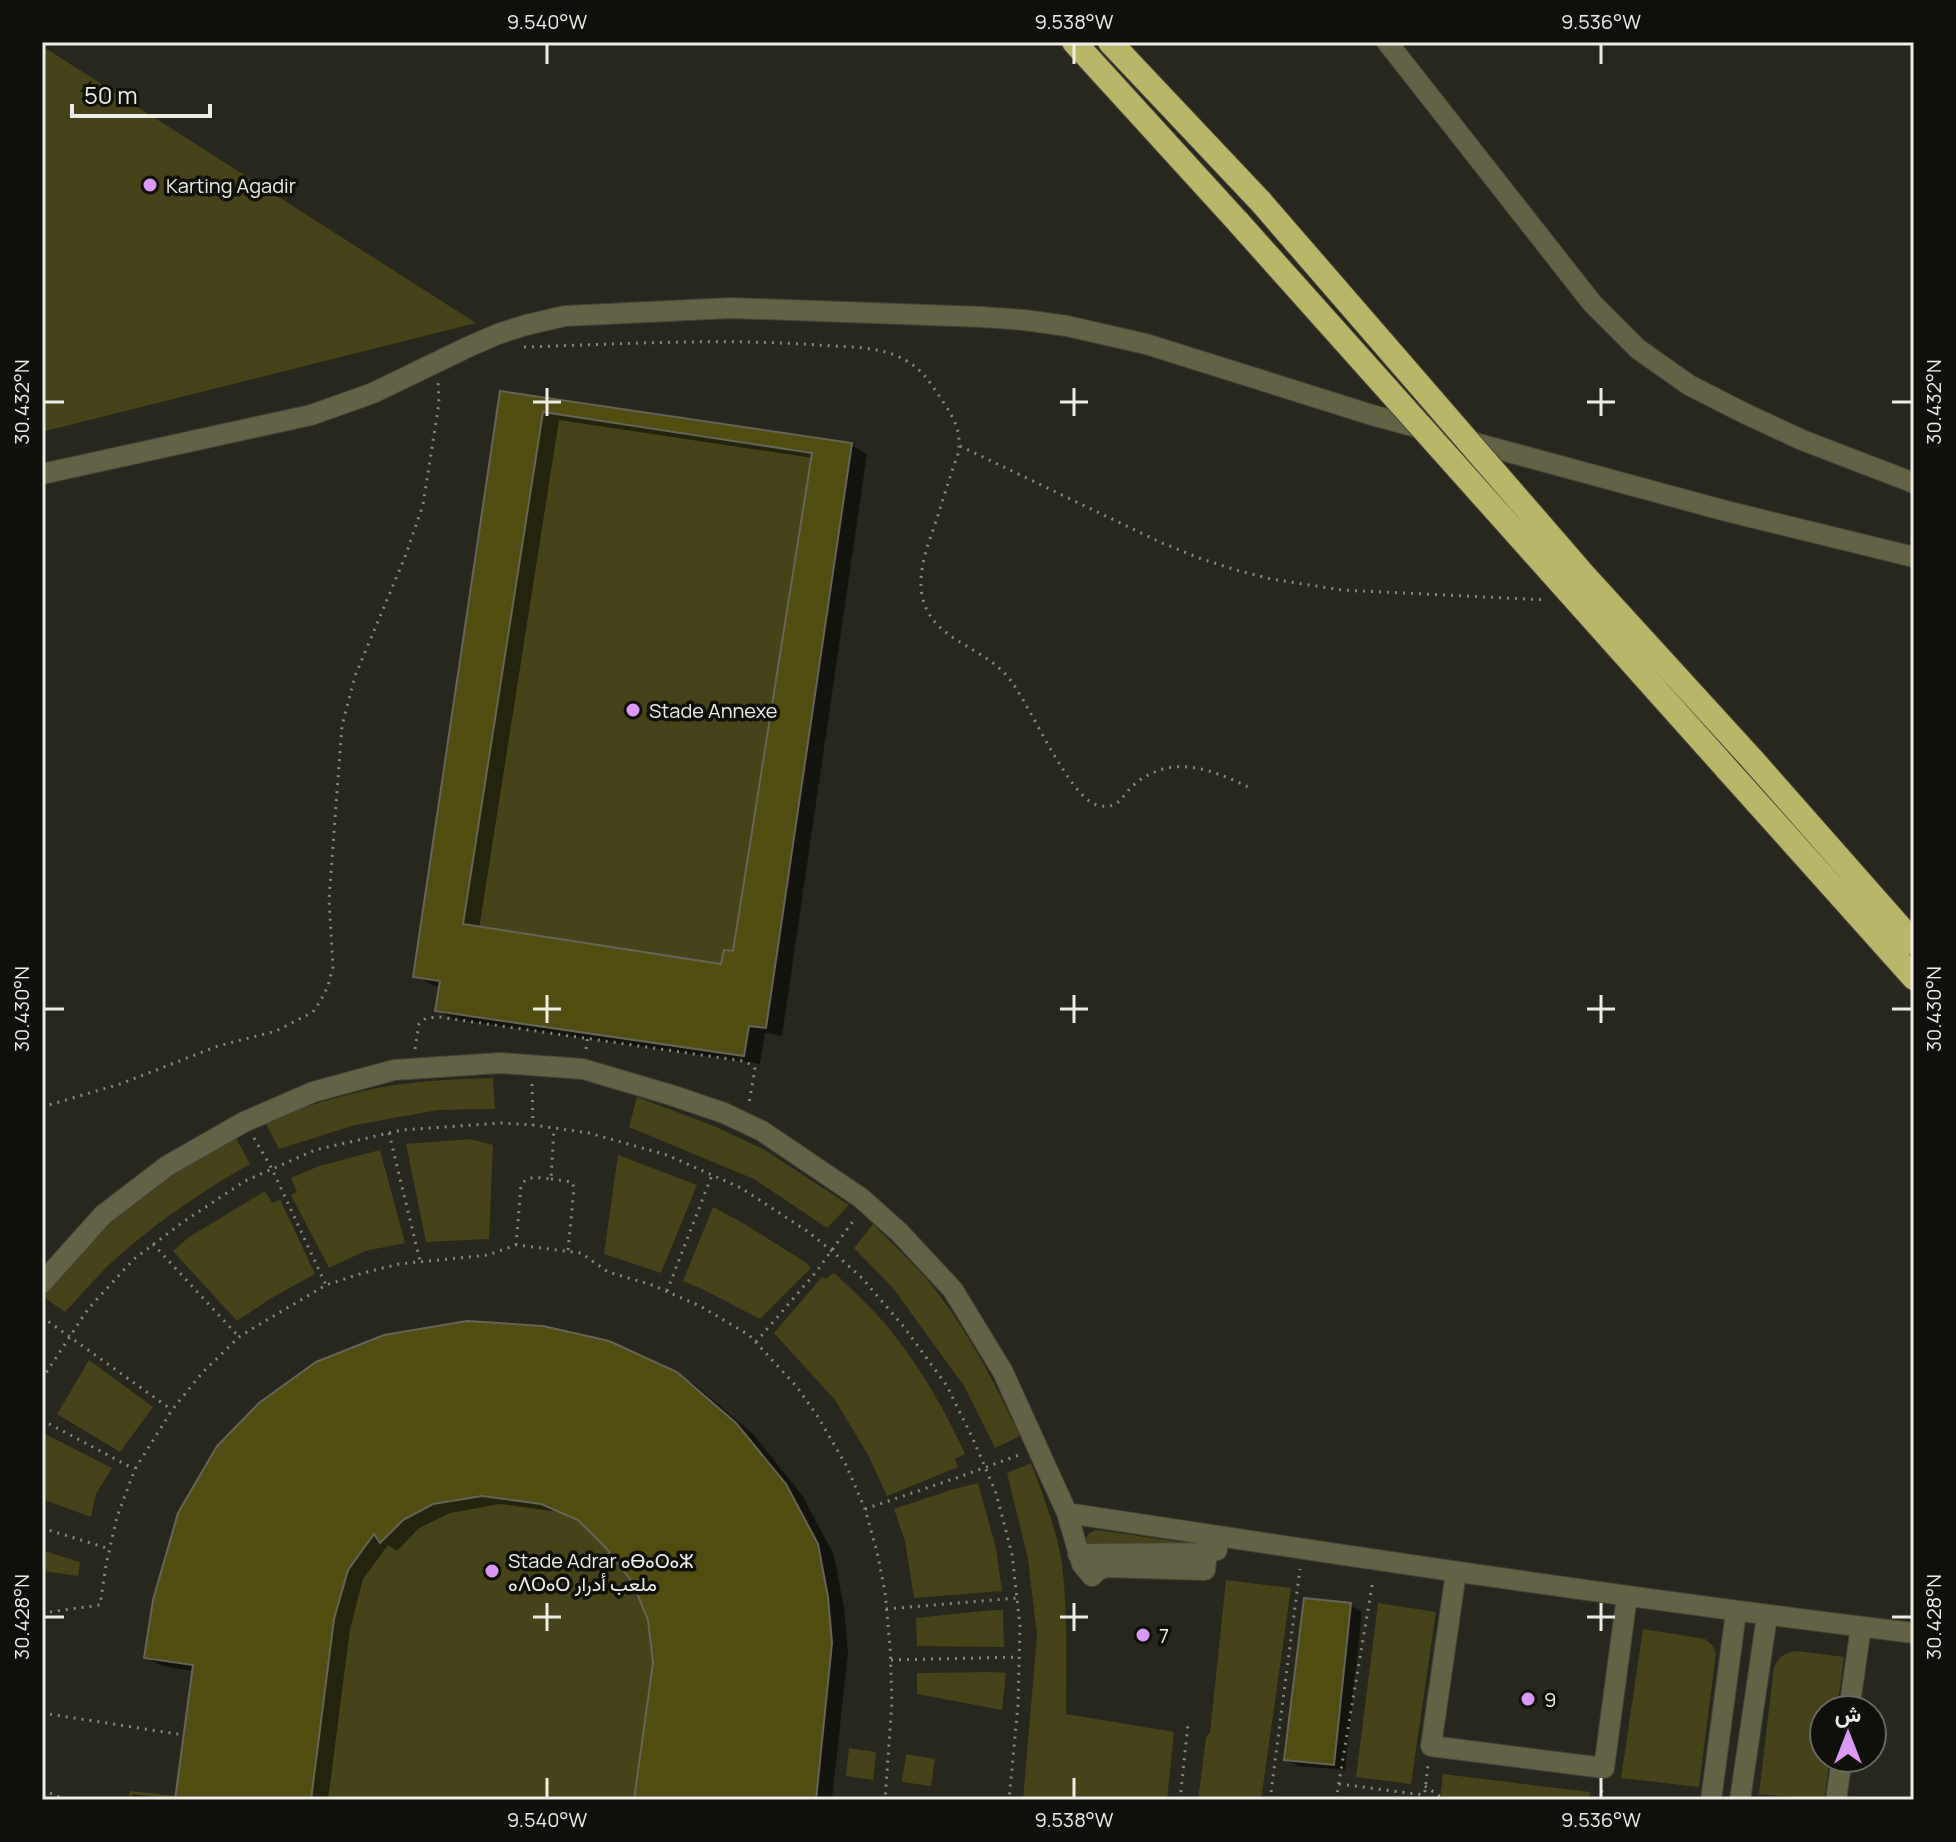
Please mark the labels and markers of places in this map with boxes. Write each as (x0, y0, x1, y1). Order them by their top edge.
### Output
place label: Karting Agadir (166, 172, 296, 199)
marker: Karting Agadir (141, 176, 159, 194)
place label: Stade Annexe (649, 697, 777, 724)
marker: Stade Annexe (624, 701, 642, 719)
place label: Stade Adrar ⴰⴱⴰⵔⴰⵣ ⴰⴷⵔⴰⵔ ملعب أدرار (508, 1547, 694, 1597)
marker: Stade Adrar ⴰⴱⴰⵔⴰⵣ ⴰⴷⵔⴰⵔ ملعب أدرار (483, 1562, 501, 1580)
place label: 7 (1159, 1622, 1169, 1649)
marker: 7 (1134, 1626, 1152, 1644)
place label: 9 (1544, 1686, 1556, 1713)
marker: 9 (1519, 1690, 1537, 1708)

